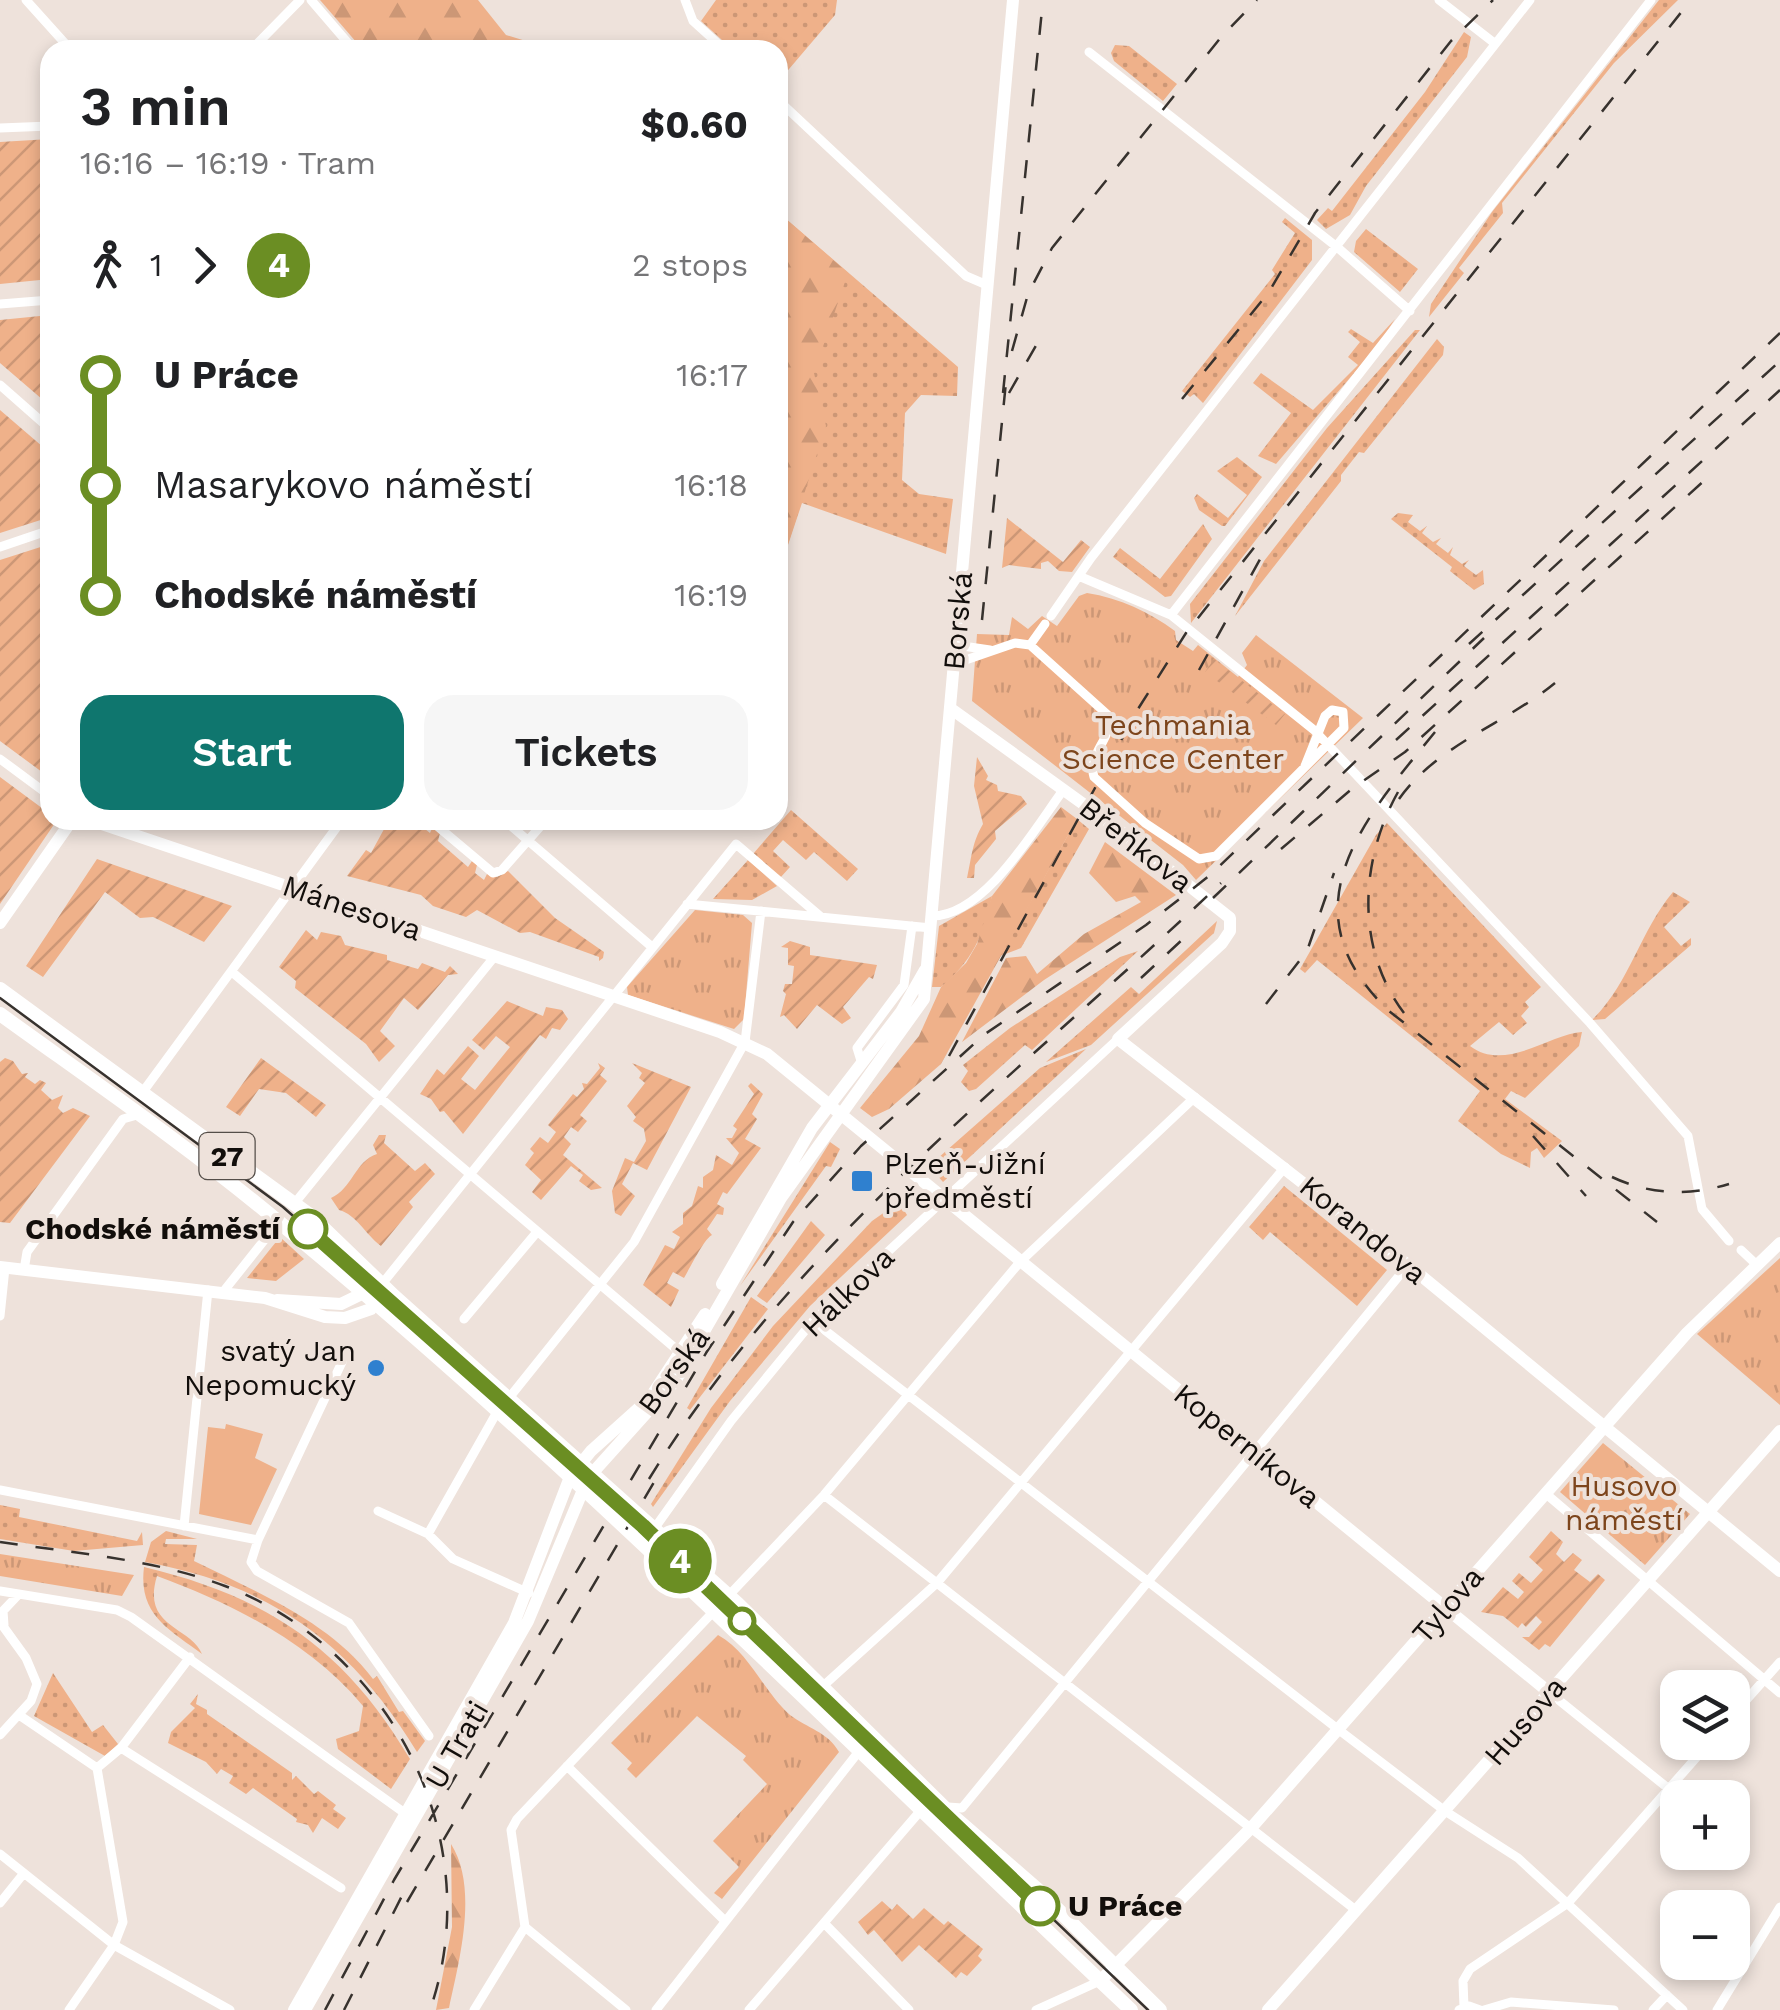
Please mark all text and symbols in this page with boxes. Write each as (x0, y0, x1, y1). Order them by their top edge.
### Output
text: 3 min (80, 74, 231, 138)
text: $0.60 (641, 103, 748, 147)
text: 16:16 – 16:19 · Tram (80, 144, 376, 182)
icon: walk (80, 238, 135, 293)
icon: forward (177, 238, 232, 293)
text: 4 (267, 244, 290, 286)
text: 1 (150, 246, 162, 284)
text: 2 stops (632, 246, 748, 284)
text: U Práce (154, 353, 299, 397)
text: 16:17 (676, 356, 748, 394)
text: Masarykovo náměstí (154, 463, 533, 507)
text: 16:18 (674, 466, 748, 504)
street label: Borská (936, 570, 979, 672)
text: Chodské náměstí (154, 573, 477, 617)
text: 16:19 (674, 576, 748, 614)
button: Start (80, 695, 404, 810)
button: Tickets (424, 695, 748, 810)
park label: Techmania Science Center (1062, 707, 1284, 776)
street label: Břeňkova (1073, 790, 1200, 900)
street label: Mánesova (278, 867, 426, 948)
road number: 27 (200, 1133, 254, 1179)
place label: Plzeň-Jižní předměstí (884, 1146, 1046, 1215)
marker: Plzeň-Jižní předměstí (849, 1168, 875, 1194)
street label: Korandova (1293, 1168, 1434, 1291)
marker: Chodské náměstí (289, 1210, 327, 1248)
place label: Chodské náměstí (25, 1211, 280, 1246)
street label: Hálkova (794, 1239, 901, 1344)
street label: Borská (630, 1320, 717, 1421)
place label: svatý Jan Nepomucký (184, 1333, 357, 1402)
marker: svatý Jan Nepomucký (365, 1357, 387, 1379)
street label: Koperníkova (1167, 1376, 1328, 1515)
park label: Husovo náměstí (1565, 1468, 1683, 1537)
line badge: 4 (648, 1528, 712, 1594)
text: 4 (669, 1540, 691, 1582)
street label: Tylova (1405, 1559, 1491, 1650)
unlabelled marker (729, 1608, 755, 1634)
street label: Husova (1477, 1669, 1573, 1772)
map controls (1660, 1670, 1750, 1980)
button: layers (1660, 1670, 1750, 1760)
street label: U Trati (418, 1695, 496, 1795)
button: + (1660, 1780, 1750, 1870)
marker: U Práce (1021, 1887, 1059, 1925)
place label: U Práce (1068, 1888, 1182, 1923)
button: − (1660, 1890, 1750, 1980)

